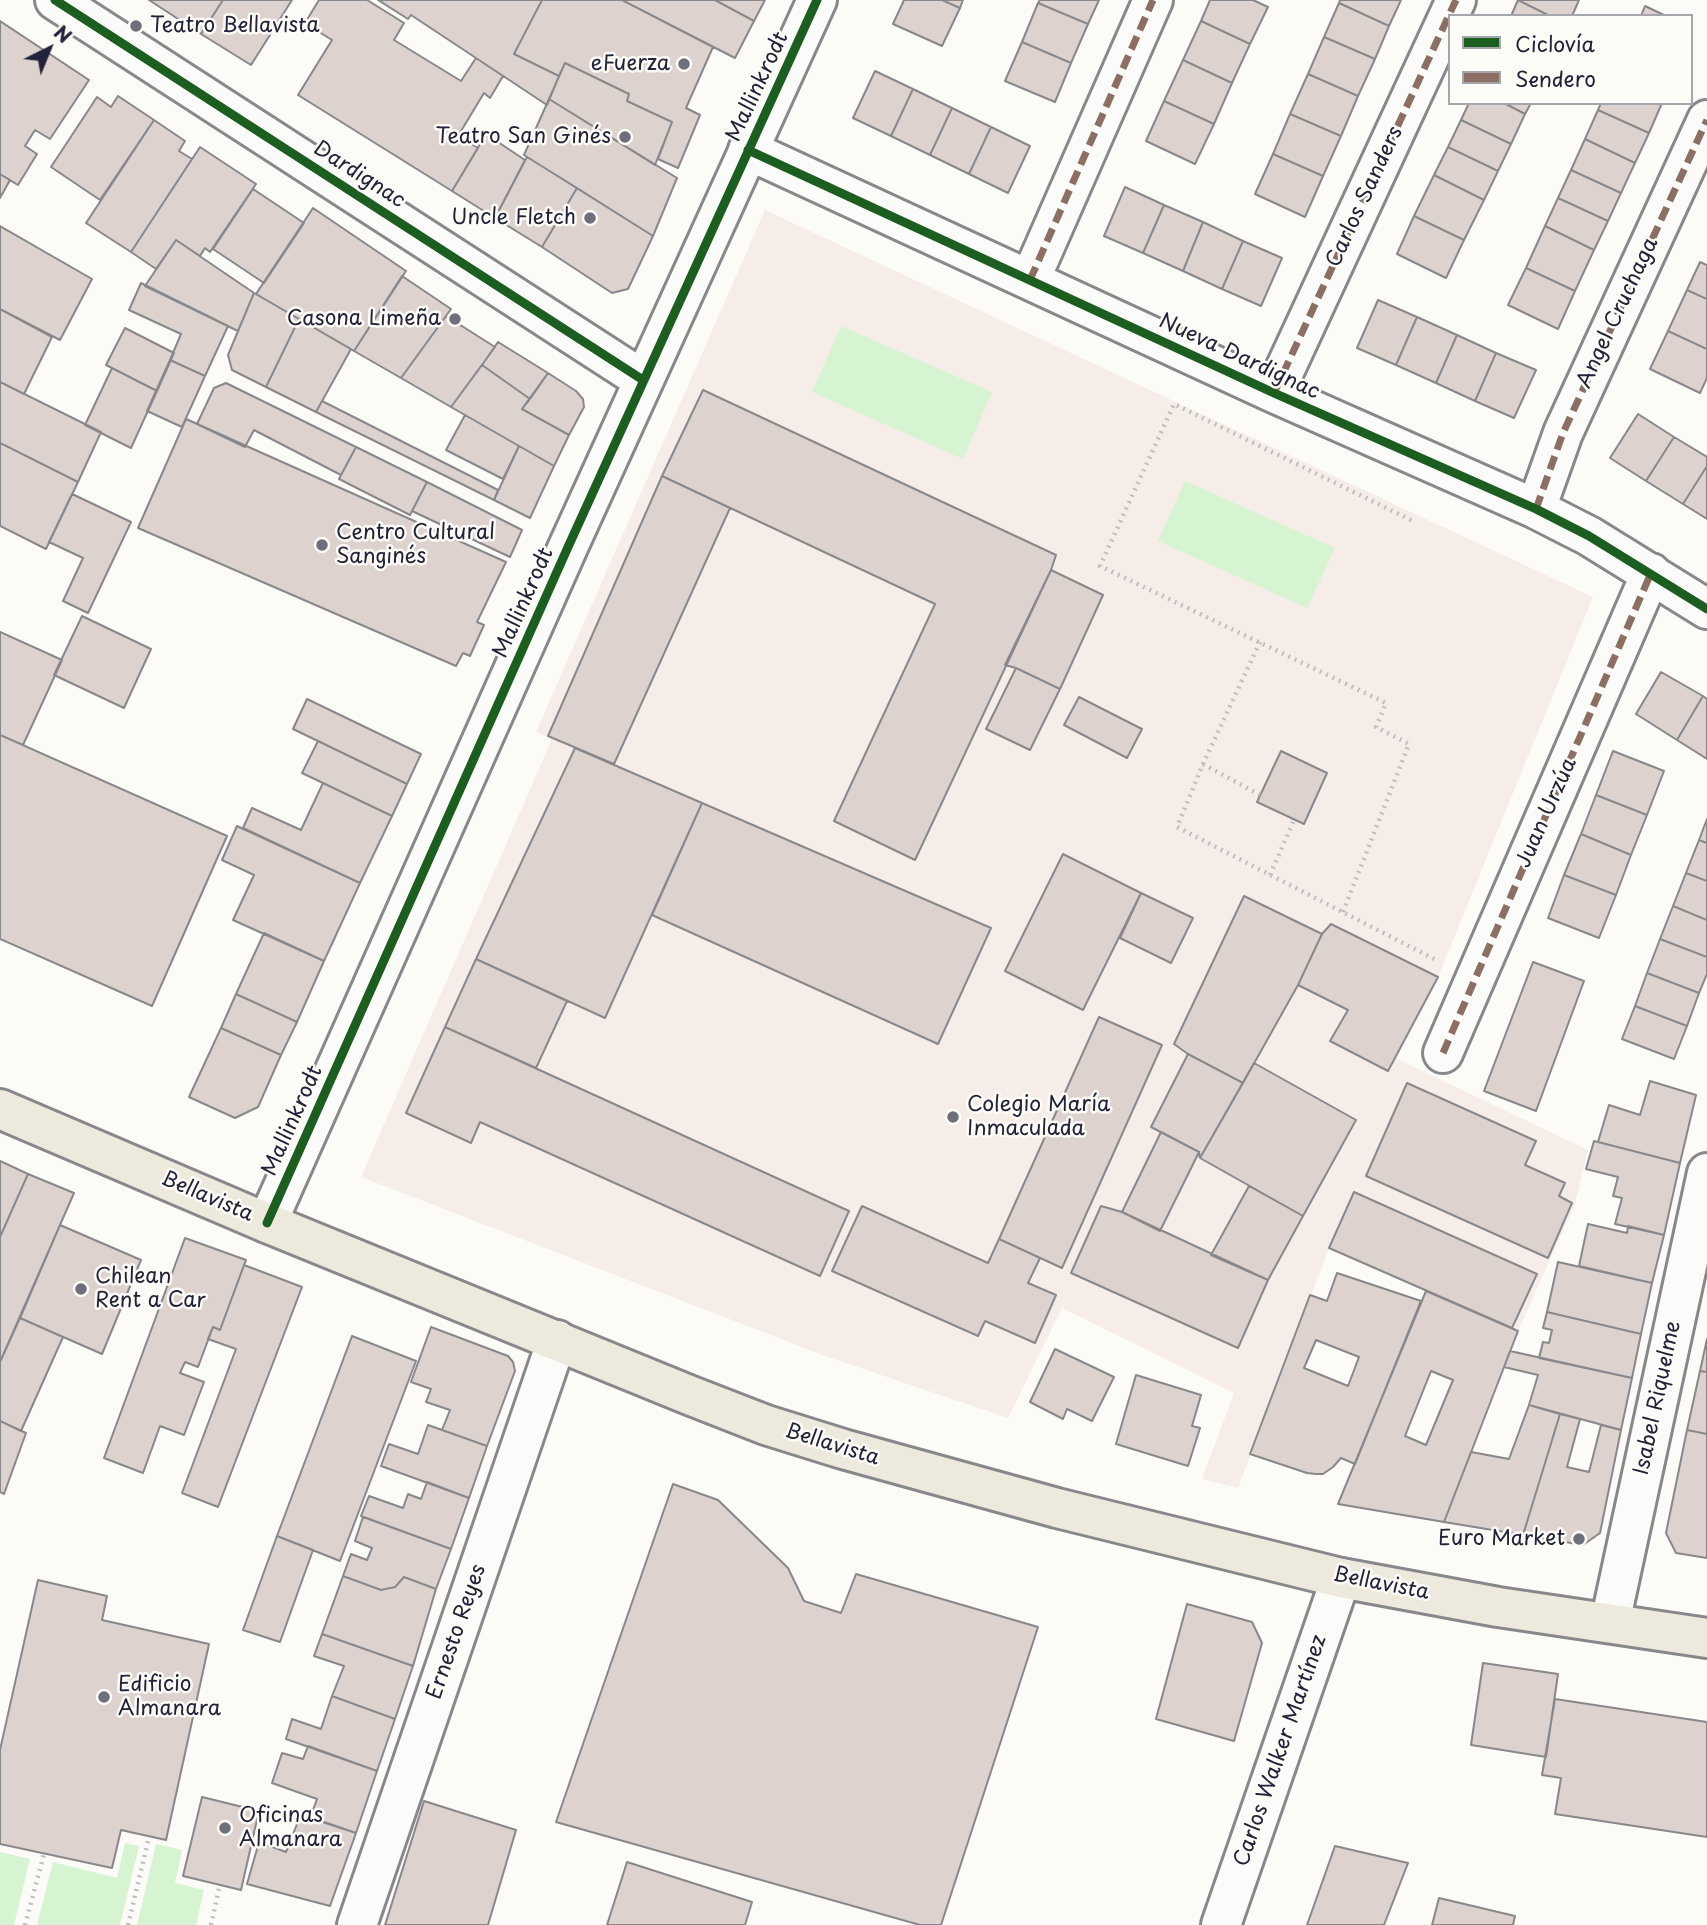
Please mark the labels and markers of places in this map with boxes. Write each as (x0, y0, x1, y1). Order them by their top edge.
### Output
place label: Teatro Bellavista (150, 13, 320, 39)
marker: Teatro Bellavista (128, 18, 144, 34)
place label: eFuerza (591, 51, 670, 77)
marker: eFuerza (676, 56, 692, 72)
place label: Teatro San Ginés (436, 124, 611, 150)
marker: Teatro San Ginés (617, 129, 633, 145)
place label: Uncle Fletch (451, 205, 576, 231)
marker: Uncle Fletch (582, 210, 598, 226)
place label: Casona Limeña (287, 306, 441, 332)
marker: Casona Limeña (447, 311, 463, 327)
place label: Centro Cultural Sanginés (336, 520, 495, 570)
marker: Centro Cultural Sanginés (314, 537, 330, 553)
place label: Colegio María Inmaculada (967, 1092, 1110, 1142)
marker: Colegio María Inmaculada (945, 1109, 961, 1125)
place label: Chilean Rent a Car (95, 1264, 206, 1314)
marker: Chilean Rent a Car (73, 1281, 89, 1297)
place label: Euro Market (1438, 1526, 1565, 1552)
marker: Euro Market (1571, 1531, 1587, 1547)
place label: Edificio Almanara (118, 1672, 221, 1722)
marker: Edificio Almanara (96, 1689, 112, 1705)
place label: Oficinas Almanara (239, 1803, 342, 1853)
marker: Oficinas Almanara (217, 1820, 233, 1836)

